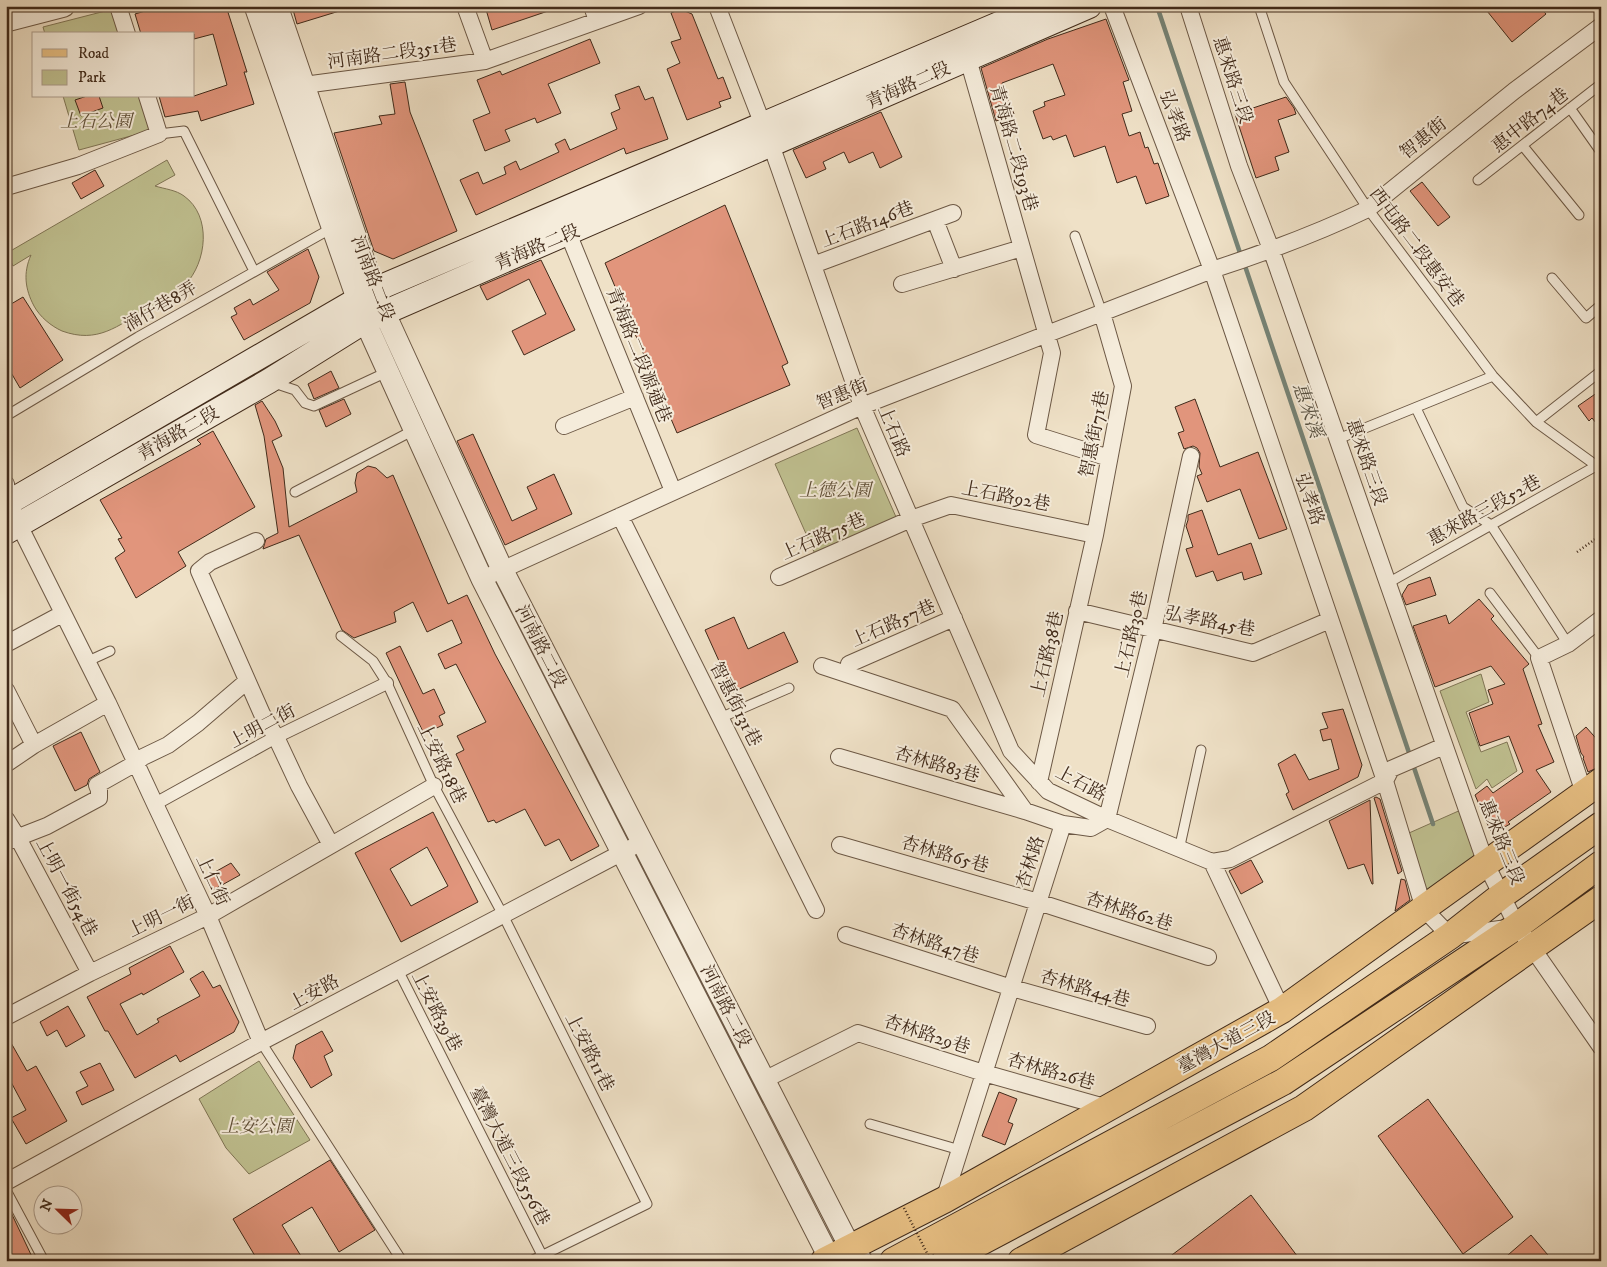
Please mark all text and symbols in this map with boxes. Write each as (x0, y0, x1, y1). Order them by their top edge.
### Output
legend (32, 32, 195, 98)
street label: 河南路二段351巷 (326, 34, 458, 74)
street label: 惠來路三段 (1208, 34, 1256, 127)
text: Road (78, 44, 110, 63)
street label: 青海路二段 (863, 58, 954, 114)
text: Park (78, 68, 107, 87)
street label: 青海路二段193巷 (985, 83, 1042, 214)
street label: 惠中路74巷 (1488, 84, 1573, 158)
street label: 弘孝路 (1154, 87, 1194, 146)
park label: 上石公園 (60, 111, 135, 133)
street label: 智惠街 (1396, 113, 1452, 164)
street label: 西屯路二段惠安巷 (1364, 183, 1468, 312)
street label: 上石路146巷 (818, 197, 917, 253)
street label: 青海路二段 (492, 220, 583, 276)
street label: 河南路二段 (346, 232, 398, 324)
street label: 湳仔巷8弄 (120, 277, 201, 337)
street label: 青海路二段源通巷 (601, 284, 675, 426)
street label: 智惠街 (813, 374, 872, 416)
water label: 惠來溪 (1287, 380, 1328, 443)
street label: 智惠街71巷 (1076, 389, 1114, 480)
street label: 青海路二段 (134, 402, 223, 466)
street label: 上石路 (872, 402, 914, 461)
street label: 惠來路三段 (1341, 416, 1391, 508)
street label: 弘孝路 (1290, 470, 1328, 528)
street label: 惠來路三段52巷 (1424, 471, 1545, 551)
street label: 上石路92巷 (960, 478, 1052, 516)
park label: 上德公園 (799, 480, 874, 502)
street label: 上石路75巷 (778, 508, 869, 565)
street label: 上石路30巷 (1111, 589, 1153, 680)
street label: 上石路57巷 (848, 595, 939, 652)
street label: 河南路二段 (510, 601, 570, 692)
street label: 弘孝路45巷 (1163, 602, 1257, 641)
street label: 上石路38巷 (1027, 609, 1069, 699)
street label: 智惠街131巷 (704, 659, 766, 750)
street label: 上明二街 (226, 700, 299, 753)
street label: 上安路18巷 (412, 719, 470, 808)
street label: 杏林路83巷 (892, 742, 982, 788)
street label: 上石路 (1052, 761, 1110, 806)
street label: 惠來路三段 (1474, 797, 1528, 888)
street label: 杏林路65巷 (898, 832, 991, 878)
street label: 杏林路 (1012, 833, 1050, 891)
street label: 上明一街54巷 (31, 834, 101, 940)
street label: 上仁街 (191, 851, 233, 910)
street label: 杏林路62巷 (1082, 888, 1175, 936)
street label: 上明一街 (124, 891, 199, 943)
street label: 杏林路47巷 (888, 919, 981, 969)
street label: 河南路二段 (695, 961, 755, 1052)
street label: 杏林路44巷 (1037, 966, 1132, 1012)
street label: 上安路39巷 (406, 967, 466, 1056)
street label: 上安路 (285, 970, 343, 1015)
street label: 臺灣大道三段 (1174, 1007, 1279, 1079)
street label: 上安路11巷 (560, 1009, 618, 1095)
street label: 杏林路29巷 (881, 1011, 973, 1059)
street label: 杏林路26巷 (1004, 1049, 1097, 1095)
street label: 臺灣大道三段556巷 (465, 1083, 554, 1230)
park label: 上安公園 (221, 1116, 296, 1138)
north arrow (32, 1184, 82, 1234)
text: N (36, 1196, 58, 1214)

